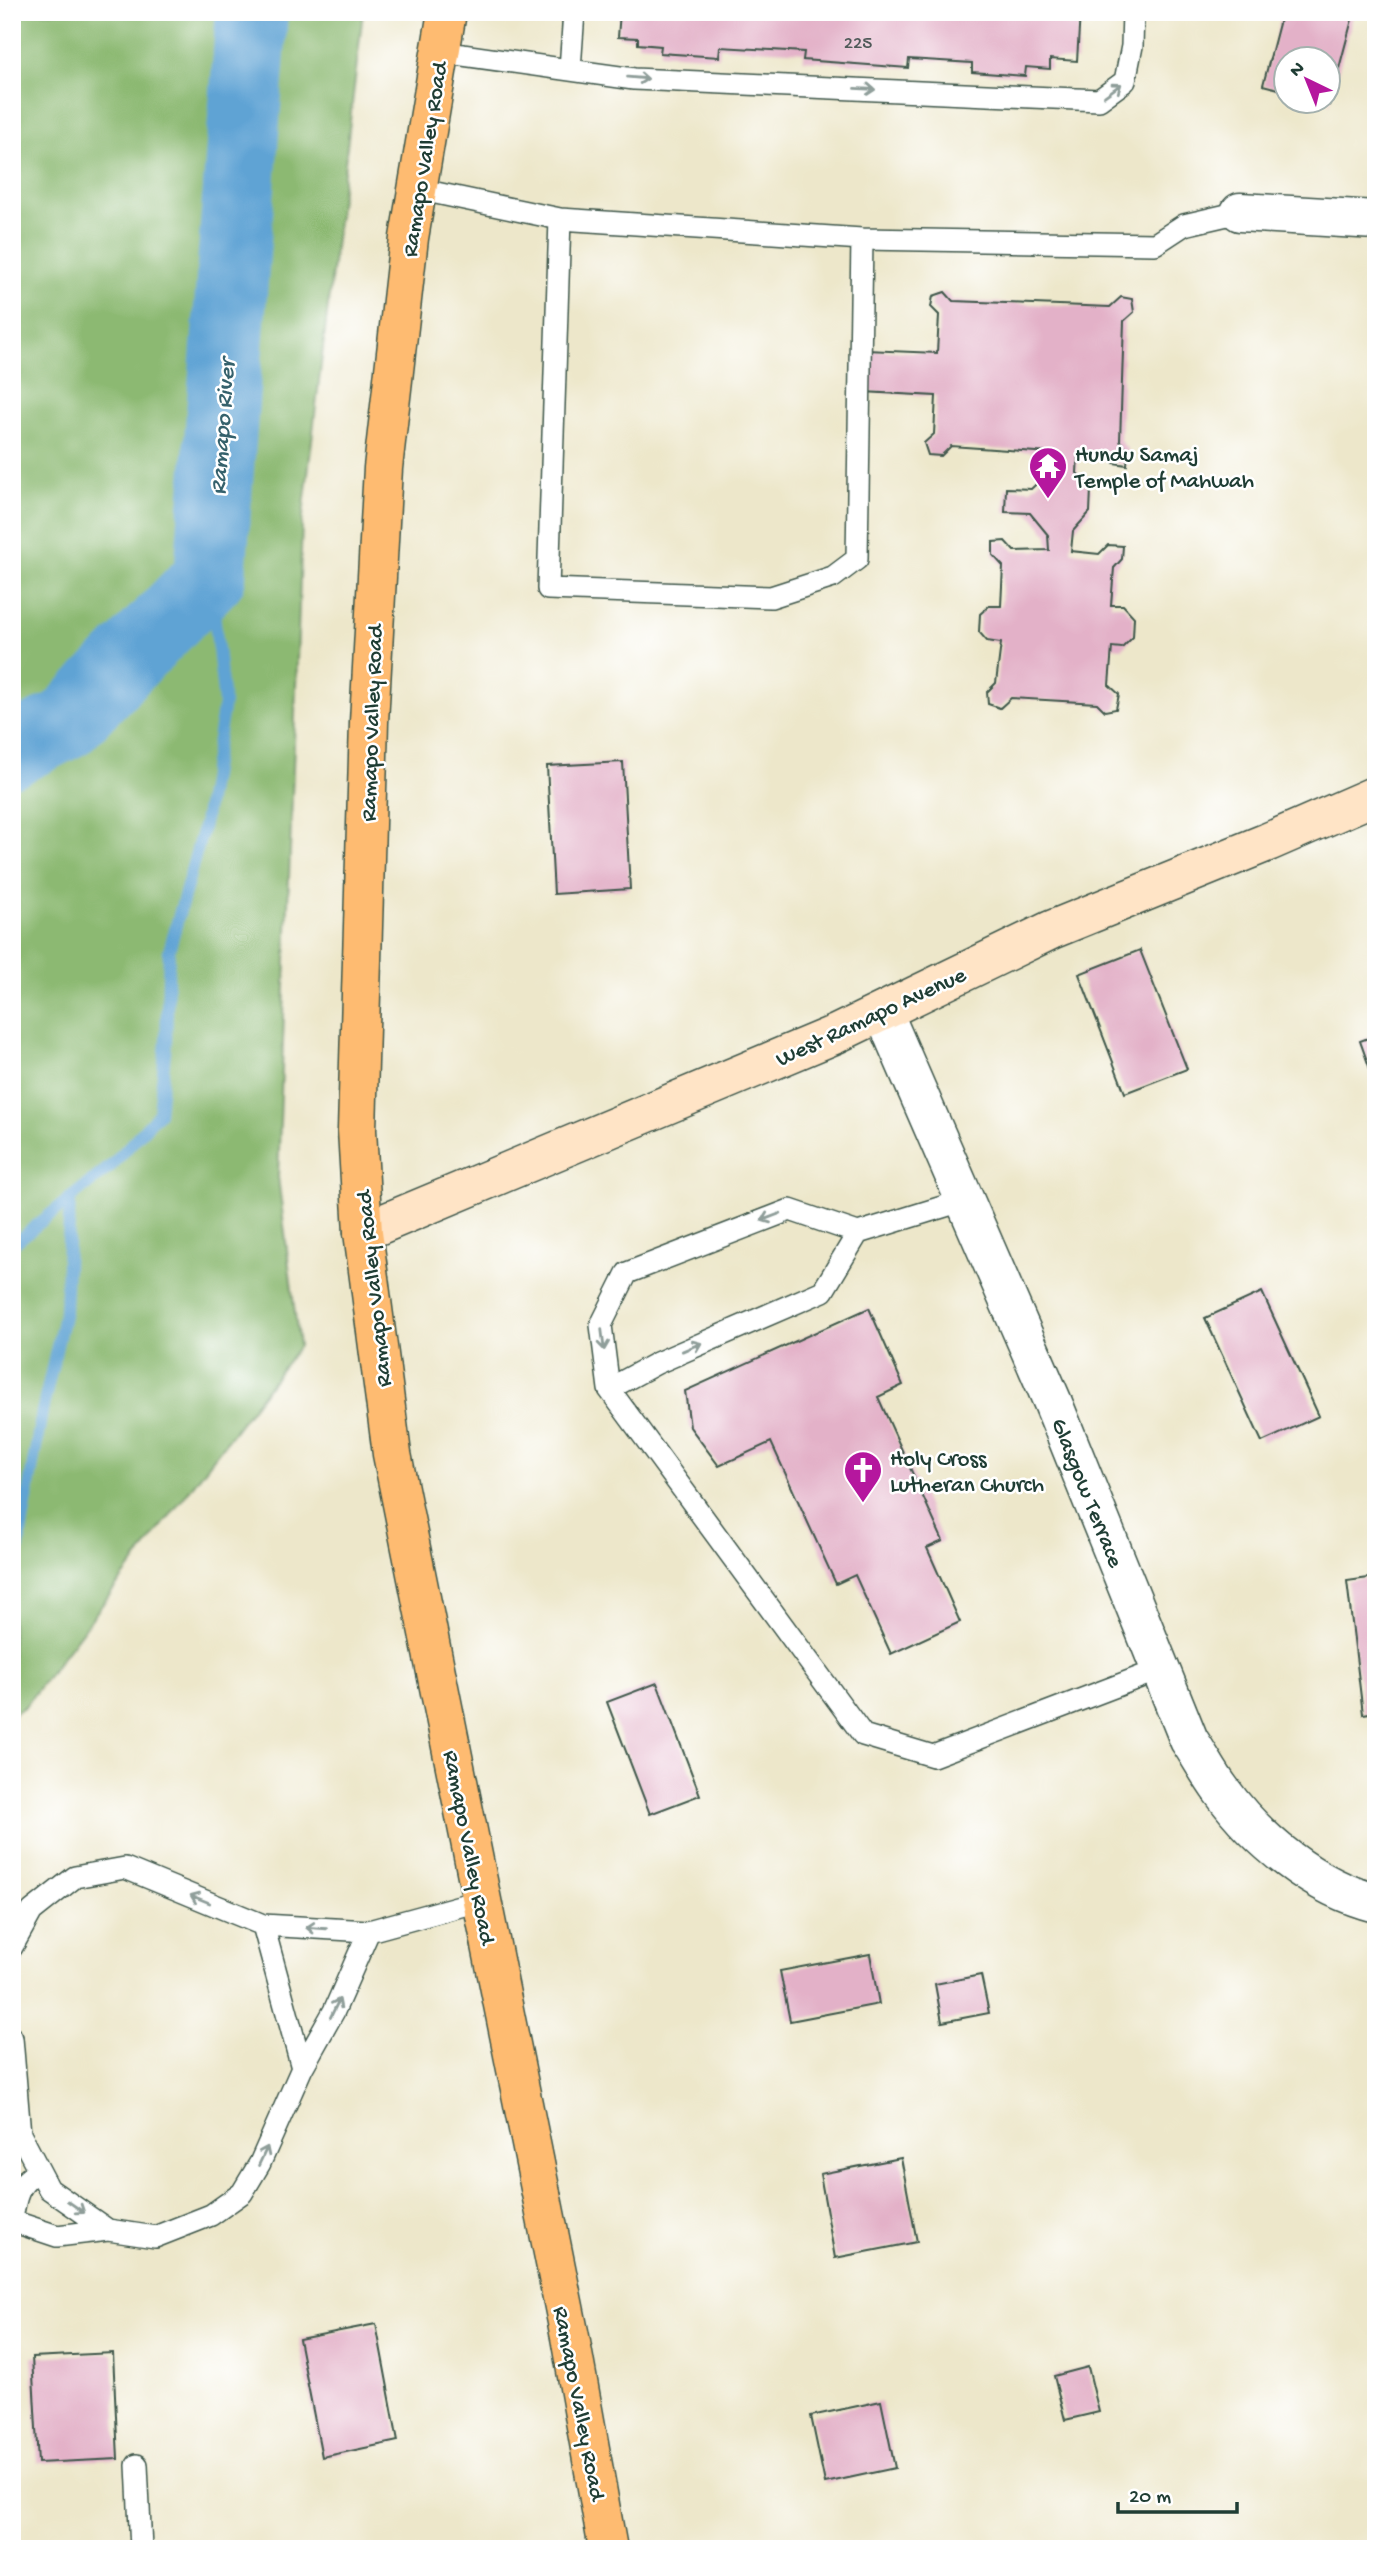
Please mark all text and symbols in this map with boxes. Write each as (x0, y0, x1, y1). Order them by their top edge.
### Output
house number: 225 (844, 33, 872, 56)
north arrow (1272, 46, 1342, 116)
text: N (1285, 57, 1310, 83)
street label: Ramapo Valley Road (398, 59, 455, 259)
one-way arrow (626, 72, 649, 85)
one-way arrow (1103, 82, 1122, 97)
one-way arrow (853, 83, 876, 96)
water label: Ramapo River (205, 354, 244, 496)
place label: Hundu Samaj Temple of Mahwah (1073, 443, 1254, 496)
temple icon: Hundu Samaj Temple of Mahwah (1027, 445, 1069, 500)
street label: Ramapo Valley Road (357, 623, 390, 822)
street label: West Ramapo Avenue (772, 962, 972, 1074)
street label: Ramapo Valley Road (352, 1188, 399, 1388)
one-way arrow (760, 1212, 782, 1225)
one-way arrow (597, 1328, 610, 1351)
one-way arrow (681, 1340, 702, 1353)
street label: Glasgow Terrace (1044, 1415, 1128, 1573)
place label: Holy Cross Lutheran Church (890, 1447, 1044, 1500)
church icon: Holy Cross Lutheran Church (842, 1449, 884, 1504)
street label: Ramapo Valley Road (435, 1748, 500, 1949)
one-way arrow (190, 1891, 211, 1904)
one-way arrow (305, 1921, 328, 1934)
one-way arrow (328, 1998, 342, 2019)
one-way arrow (257, 2146, 270, 2167)
one-way arrow (65, 2200, 85, 2214)
street label: Ramapo Valley Road (545, 2304, 610, 2505)
scale bar (1118, 2470, 1238, 2514)
text: 20 m (1129, 2486, 1171, 2511)

